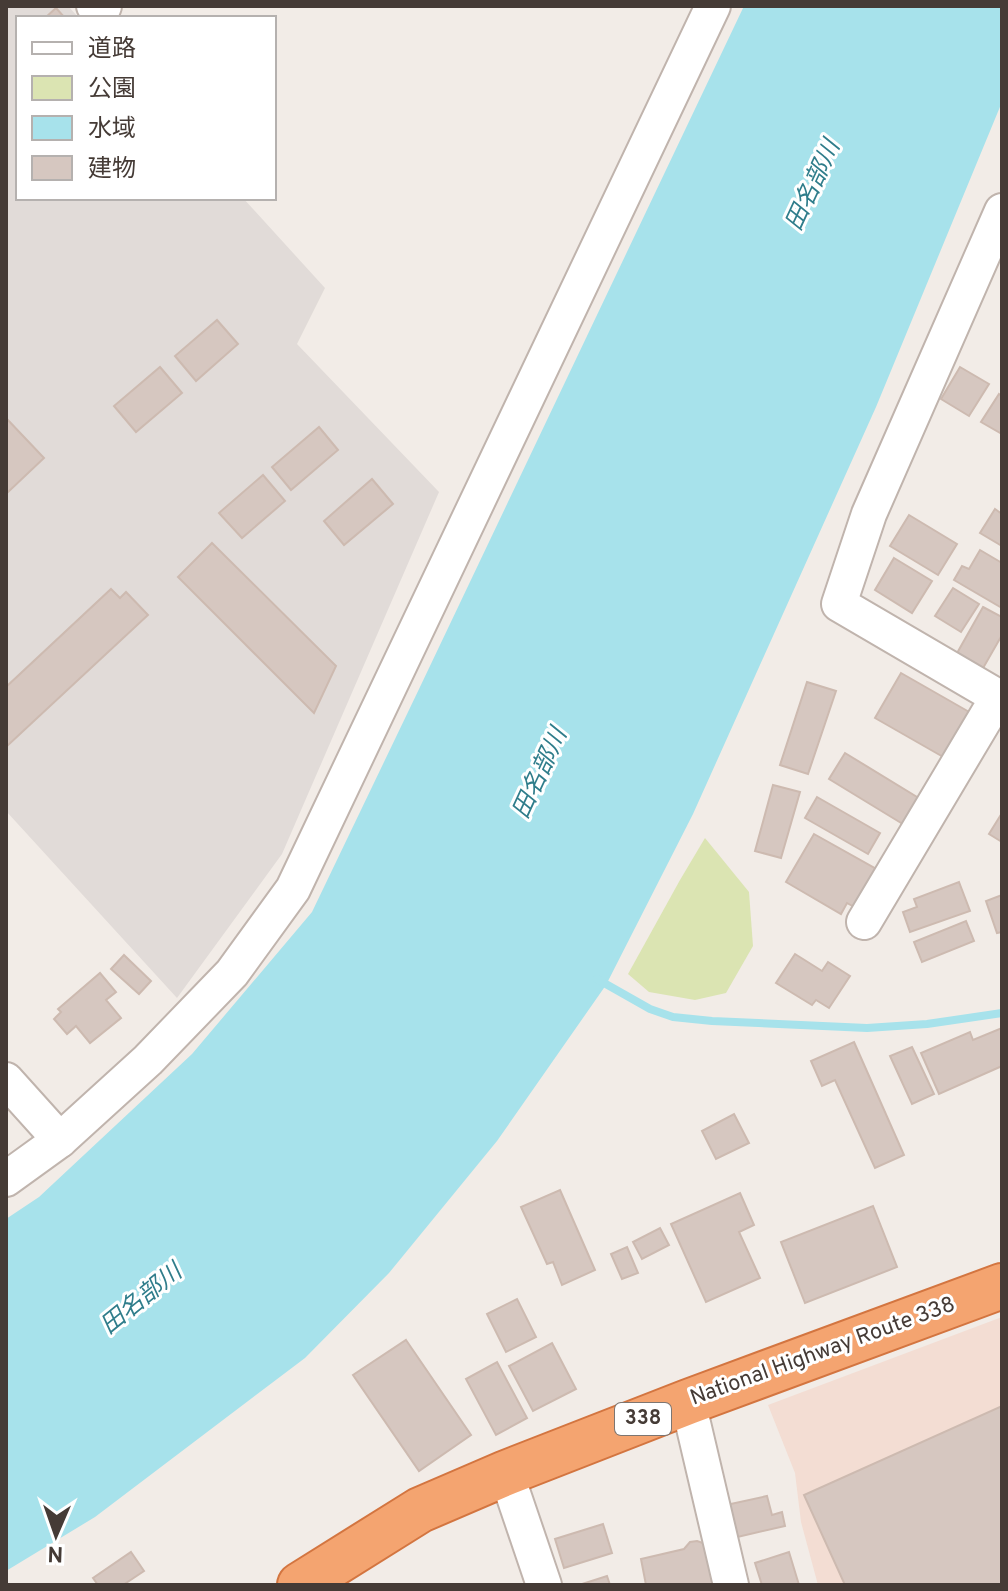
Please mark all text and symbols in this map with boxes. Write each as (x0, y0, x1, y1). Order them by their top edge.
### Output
legend (16, 16, 276, 200)
text: 道路 (88, 35, 136, 65)
text: 公園 (88, 75, 136, 105)
text: 水域 (88, 115, 136, 145)
water label: 田名部川 (780, 133, 849, 236)
text: 建物 (88, 155, 136, 185)
water label: 田名部川 (507, 721, 576, 824)
water label: 田名部川 (95, 1256, 191, 1342)
street label: National Highway Route 338 (687, 1291, 959, 1413)
road number: 338 (615, 1403, 671, 1435)
north arrow (16, 1495, 96, 1575)
text: N (47, 1539, 64, 1566)

